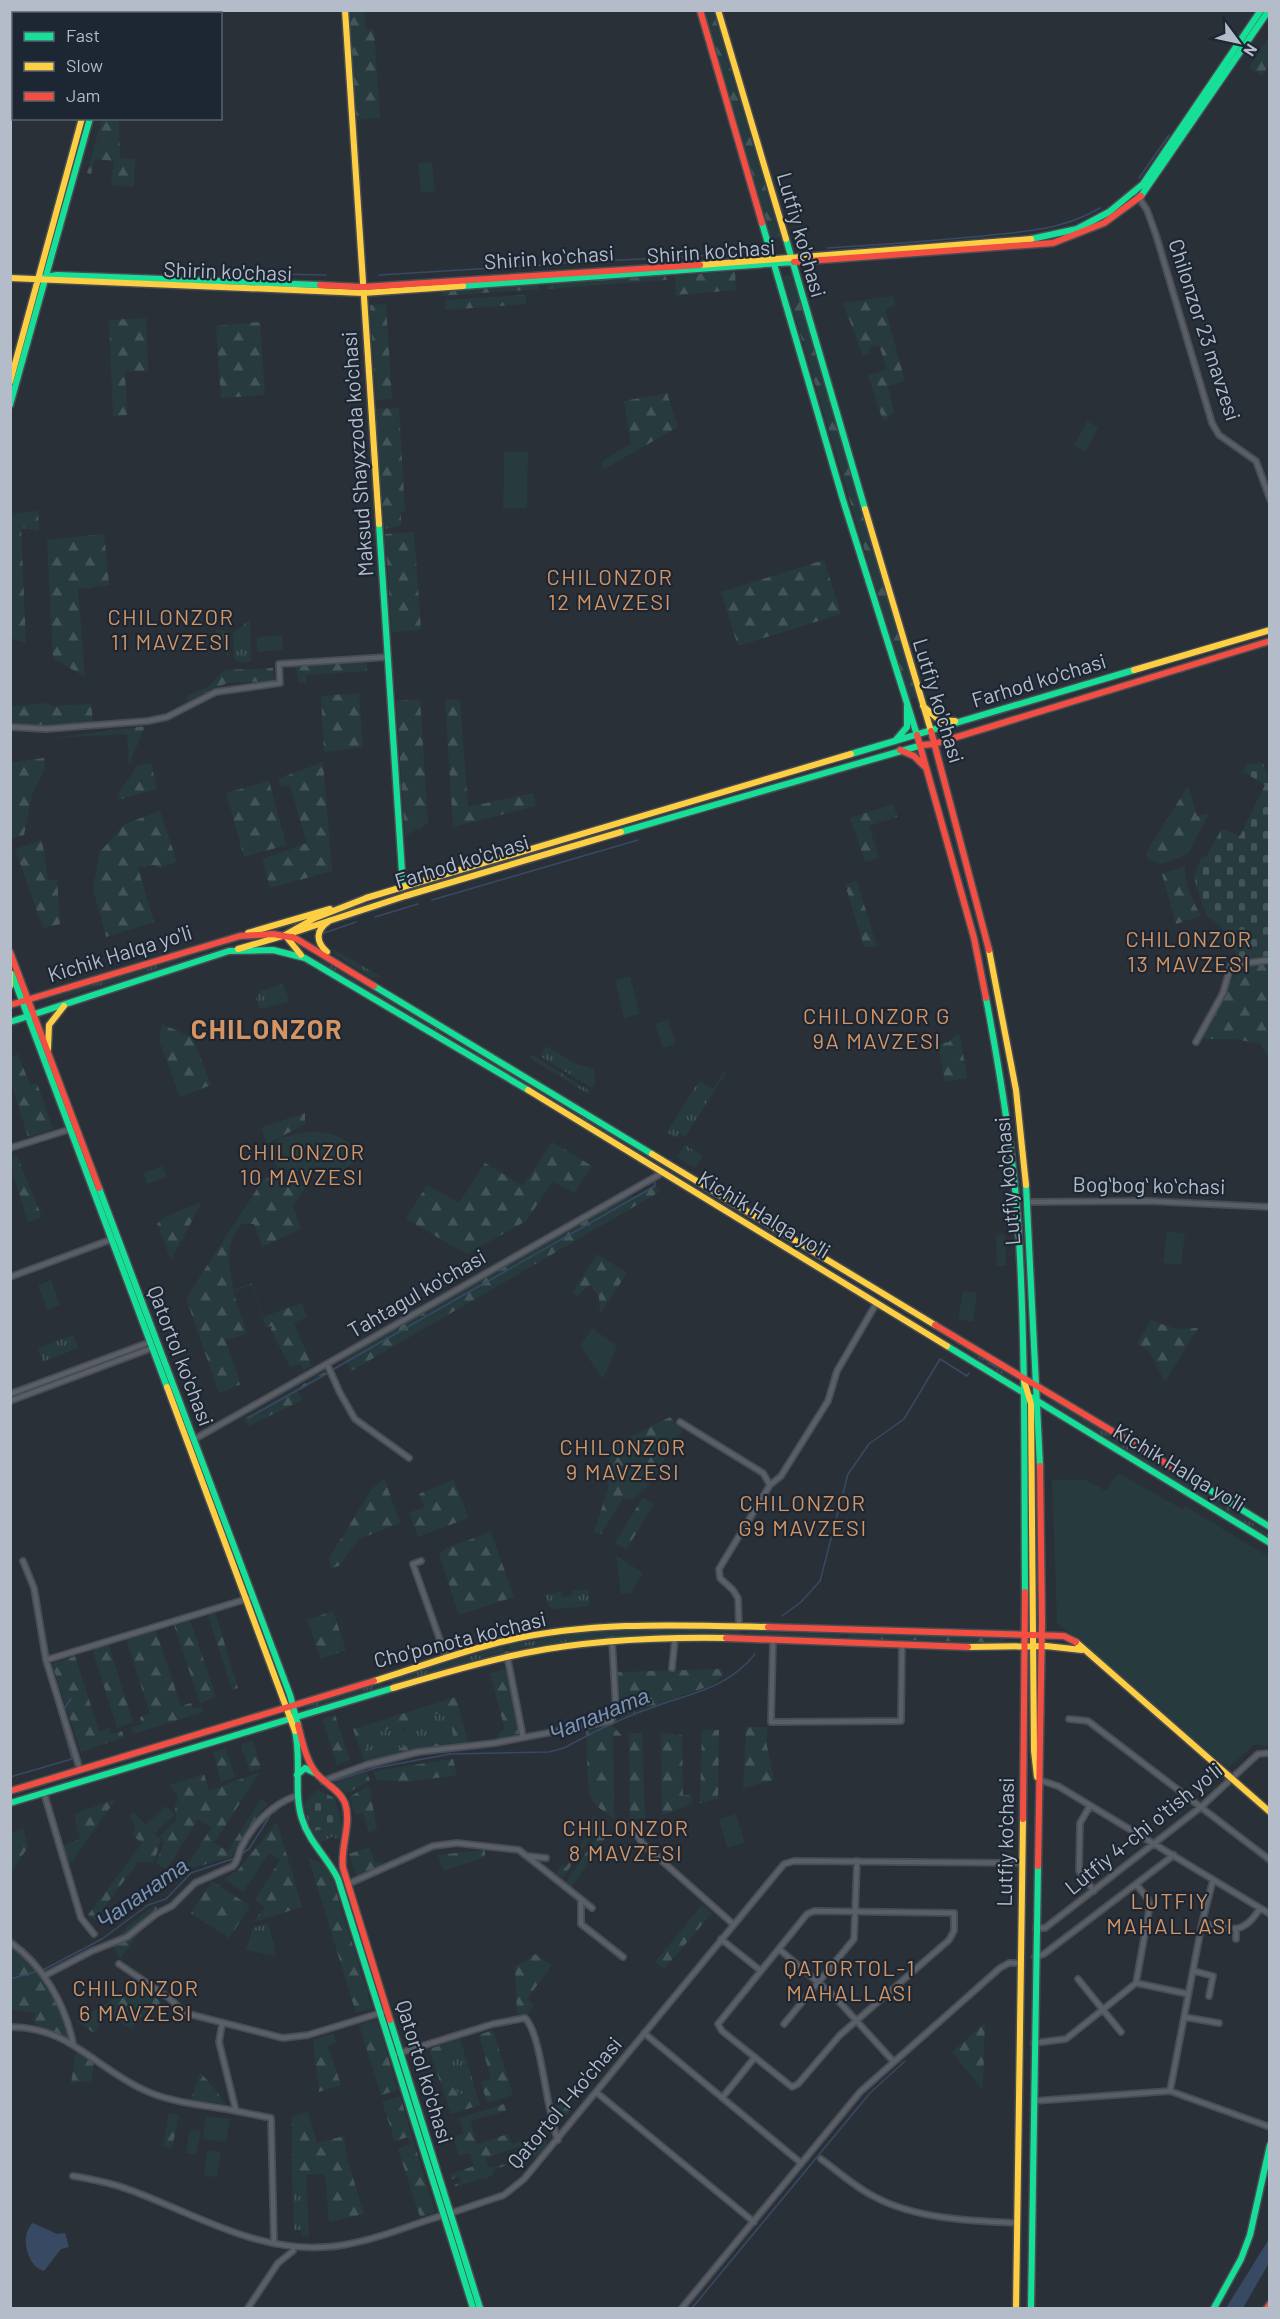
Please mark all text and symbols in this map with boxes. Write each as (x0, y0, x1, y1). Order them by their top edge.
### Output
legend (12, 12, 222, 120)
north arrow (1208, 12, 1268, 72)
text: Fast (66, 24, 100, 46)
text: N (1240, 41, 1262, 60)
text: Slow (66, 54, 103, 76)
text: Jam (66, 84, 100, 106)
street label: Lutfiy ko'chasi (773, 169, 832, 300)
street label: Shirin ko'chasi (646, 234, 776, 267)
street label: Chilonzor 23 mavzesi (1164, 236, 1247, 424)
street label: Shirin koʻchasi (483, 239, 615, 274)
street label: Shirin ko'chasi (163, 256, 293, 285)
street label: Maksud Shayxzoda ko'chasi (335, 331, 378, 578)
district label: CHILONZOR 12 MAVZESI (546, 563, 674, 614)
district label: CHILONZOR 11 MAVZESI (107, 603, 235, 654)
street label: Lutfiy ko'chasi (909, 635, 970, 766)
street label: Farhod ko'chasi (968, 647, 1109, 712)
street label: Farhod ko'chasi (391, 828, 532, 893)
street label: Kichik Halqa yo'li (44, 919, 195, 986)
district label: CHILONZOR 13 MAVZESI (1125, 925, 1253, 976)
district label: CHILONZOR G 9A MAVZESI (803, 1002, 951, 1053)
district label: CHILONZOR (191, 1012, 343, 1044)
street label: Lutfiy ko'chasi (988, 1116, 1025, 1246)
district label: CHILONZOR 10 MAVZESI (238, 1138, 366, 1189)
street label: Kichik Halqa yo'li (694, 1164, 835, 1263)
street label: Bogʻbogʻ koʻchasi (1072, 1171, 1226, 1198)
street label: Tahtagul ko'chasi (343, 1243, 490, 1342)
street label: Qatortol ko'chasi (143, 1282, 220, 1429)
street label: Kichik Halqa yo'li (1109, 1417, 1250, 1516)
district label: CHILONZOR 9 MAVZESI (559, 1433, 687, 1484)
district label: CHILONZOR G9 MAVZESI (738, 1489, 868, 1540)
street label: Cho'ponota ko'chasi (371, 1605, 548, 1672)
water label: Чапаната (545, 1681, 653, 1745)
street label: Lutfiy 4-chi o'tish yo'li (1059, 1757, 1227, 1899)
street label: Lutfiy ko'chasi (991, 1777, 1018, 1907)
district label: CHILONZOR 8 MAVZESI (562, 1814, 690, 1865)
water label: Чапаната (91, 1851, 192, 1933)
district label: LUTFIY MAHALLASI (1106, 1887, 1234, 1938)
district label: QATORTOL-1 MAHALLASI (784, 1954, 916, 2005)
district label: CHILONZOR 6 MAVZESI (72, 1974, 200, 2025)
street label: Qatortol ko'chasi (392, 1997, 459, 2146)
street label: Qatortol 1-ko'chasi (502, 2031, 626, 2173)

